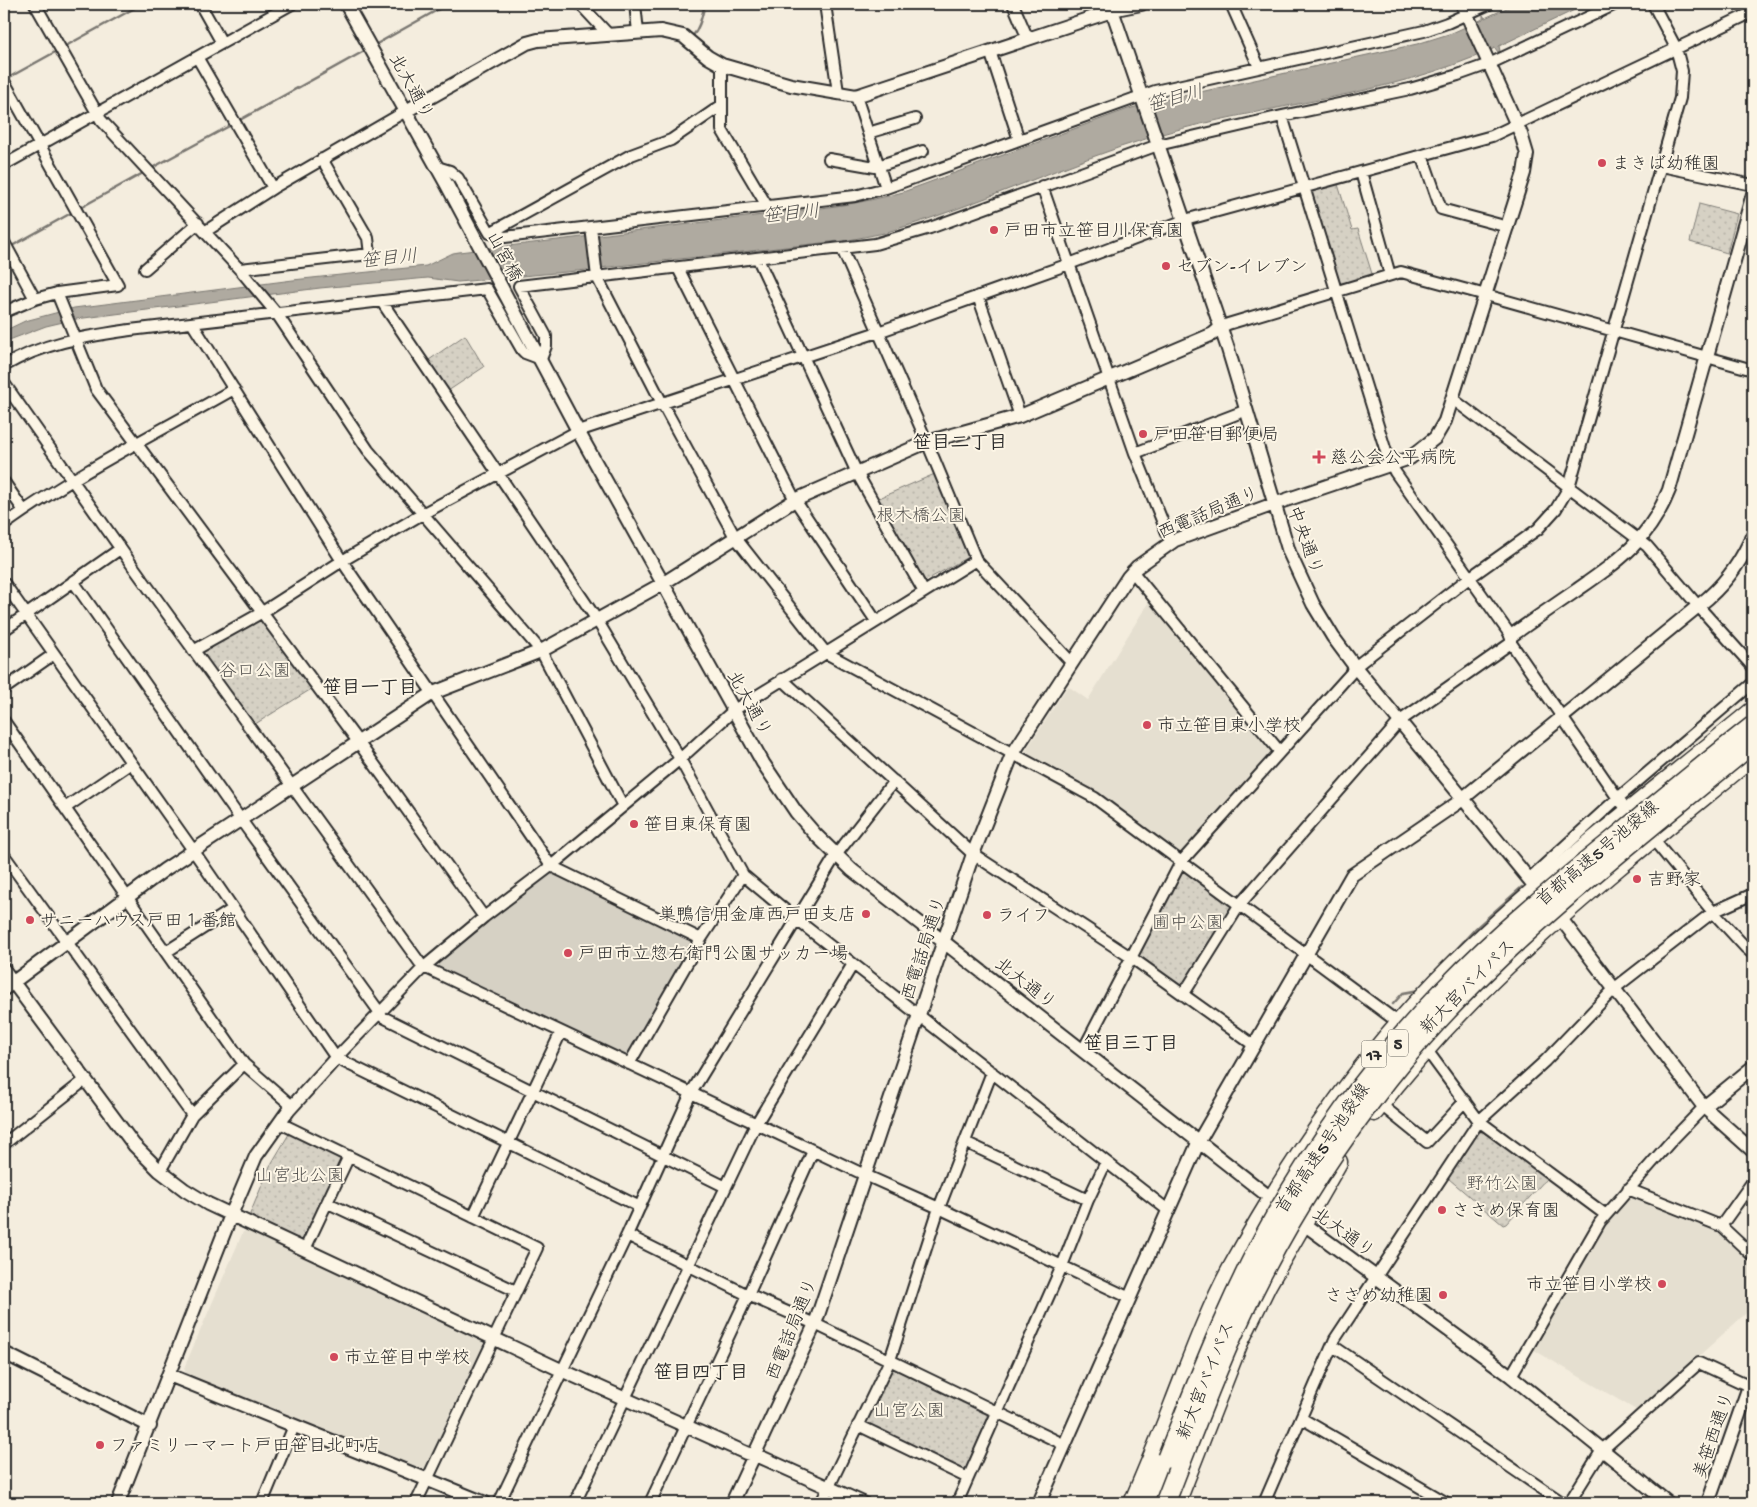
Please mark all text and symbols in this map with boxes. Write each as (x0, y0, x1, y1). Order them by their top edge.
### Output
street label: 北大通り (383, 51, 436, 124)
water label: 笹目川 (1145, 81, 1206, 119)
place label: まきば幼稚園 (1612, 154, 1720, 176)
marker: まきば幼稚園 (1596, 157, 1608, 169)
water label: 笹目川 (762, 200, 821, 230)
place label: 戸田市立笹目川保育園 (1004, 221, 1184, 243)
marker: 戸田市立笹目川保育園 (988, 224, 1000, 236)
street label: 山宮橋 (481, 228, 526, 286)
water label: 笹目川 (360, 245, 419, 275)
place label: セブン-イレブン (1176, 257, 1308, 279)
marker: セブン-イレブン (1160, 260, 1172, 272)
place label: 戸田笹目郵便局 (1153, 425, 1279, 447)
marker: 戸田笹目郵便局 (1137, 428, 1149, 440)
district label: 笹目二丁目 (912, 432, 1008, 456)
place label: 慈公会公平病院 (1330, 448, 1456, 470)
marker: 慈公会公平病院 (1312, 450, 1326, 464)
street label: 西電話局通り (1155, 484, 1263, 545)
street label: 中央通り (1281, 503, 1327, 578)
park label: 根木橋公園 (876, 506, 966, 528)
park label: 谷口公園 (219, 662, 291, 683)
street label: 北大通り (721, 668, 774, 741)
district label: 笹目一丁目 (322, 677, 418, 701)
place label: 市立笹目東小学校 (1157, 716, 1301, 738)
marker: 市立笹目東小学校 (1141, 719, 1153, 731)
street label: 首都高速5号池袋線 (1532, 797, 1664, 912)
place label: 笹目東保育園 (644, 815, 752, 837)
marker: 笹目東保育園 (628, 818, 640, 830)
place label: 吉野家 (1647, 870, 1701, 892)
marker: 吉野家 (1631, 873, 1643, 885)
street label: 西電話局通り (899, 894, 952, 1003)
place label: 巣鴨信用金庫西戸田支店 (658, 905, 856, 927)
place label: ライフ (997, 907, 1050, 928)
marker: 巣鴨信用金庫西戸田支店 (860, 908, 872, 920)
marker: ライフ (981, 909, 993, 921)
place label: サニーハウス戸田１番館 (40, 911, 237, 933)
park label: 圃中公園 (1152, 913, 1224, 935)
marker: サニーハウス戸田１番館 (24, 914, 36, 926)
street label: 新大宮バイパス (1416, 935, 1521, 1040)
place label: 戸田市立惣右衛門公園サッカー場 (578, 944, 848, 966)
marker: 戸田市立惣右衛門公園サッカー場 (562, 947, 574, 959)
street label: 北大通り (990, 955, 1059, 1015)
road number: 5 (1388, 1030, 1408, 1056)
district label: 笹目三丁目 (1083, 1033, 1179, 1057)
road number: 17 (1362, 1040, 1386, 1068)
street label: 首都高速5号池袋線 (1272, 1079, 1376, 1219)
park label: 山宮北公園 (255, 1166, 345, 1188)
park label: 野竹公園 (1466, 1175, 1538, 1196)
place label: ささめ保育園 (1452, 1201, 1560, 1223)
street label: 北大通り (1307, 1204, 1378, 1264)
marker: ささめ保育園 (1436, 1204, 1448, 1216)
place label: 市立笹目小学校 (1526, 1275, 1652, 1297)
street label: 西電話局通り (763, 1276, 823, 1384)
marker: 市立笹目小学校 (1656, 1278, 1668, 1290)
place label: ささめ幼稚園 (1325, 1286, 1433, 1308)
marker: ささめ幼稚園 (1437, 1289, 1449, 1301)
street label: 新大宮バイパス (1173, 1318, 1241, 1443)
place label: 市立笹目中学校 (344, 1348, 470, 1370)
marker: 市立笹目中学校 (328, 1351, 340, 1363)
district label: 笹目四丁目 (653, 1362, 749, 1386)
street label: 美笹西通り (1690, 1390, 1740, 1482)
park label: 山宮公園 (873, 1401, 945, 1423)
place label: ファミリーマート戸田笹目北町店 (110, 1436, 380, 1458)
marker: ファミリーマート戸田笹目北町店 (94, 1439, 106, 1451)

